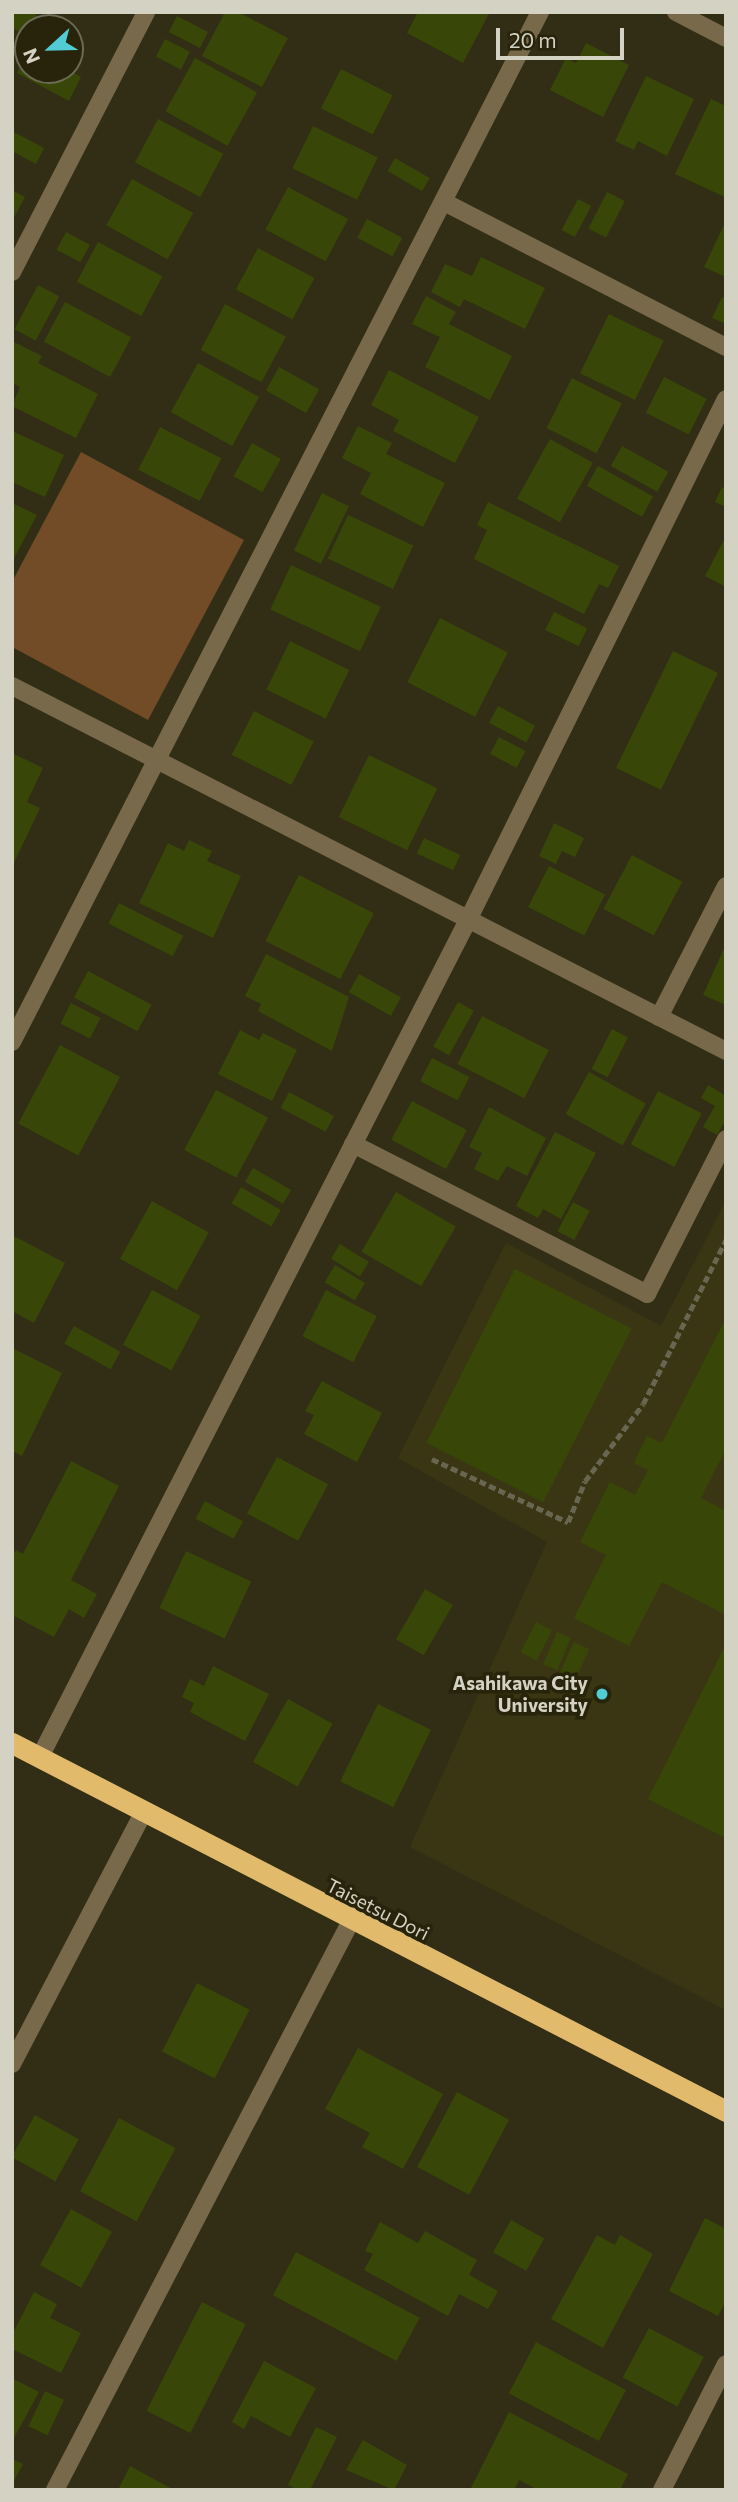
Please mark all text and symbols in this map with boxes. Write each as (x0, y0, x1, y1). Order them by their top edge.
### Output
north arrow (14, 14, 84, 84)
scale bar (500, 14, 628, 58)
text: 20 m (509, 27, 557, 52)
text: N (18, 45, 44, 67)
place label: Asahikawa City University (453, 1672, 588, 1716)
marker: Asahikawa City University (594, 1686, 610, 1702)
street label: Taisetsu Dori (323, 1873, 433, 1945)

